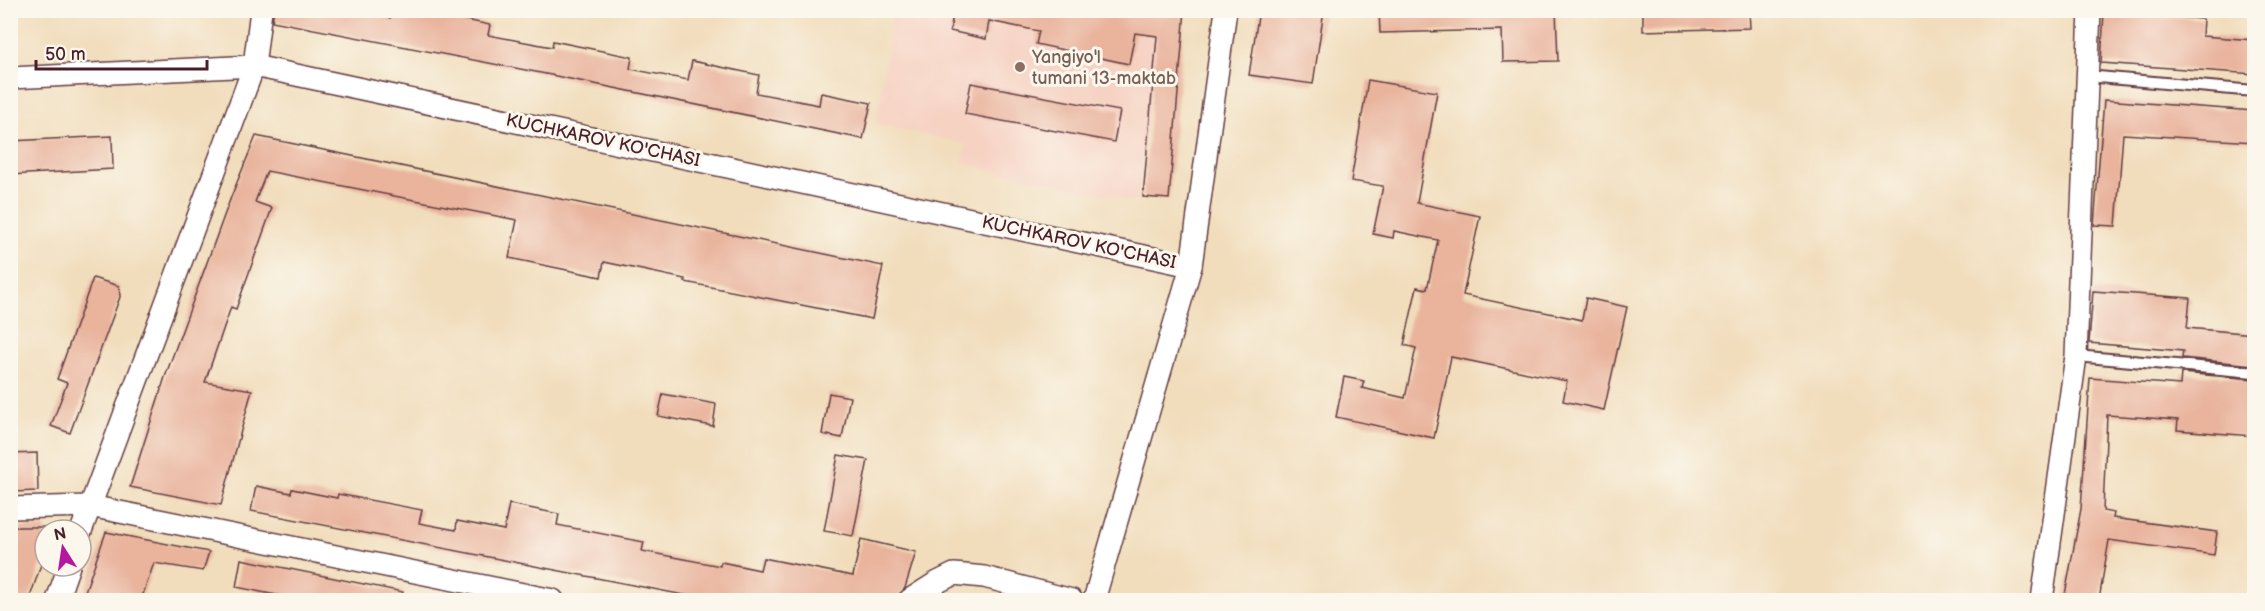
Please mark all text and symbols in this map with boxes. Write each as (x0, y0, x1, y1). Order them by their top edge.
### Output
scale bar (36, 33, 207, 71)
text: 50 m (45, 44, 86, 65)
place label: Yangiyo'l tumani 13-maktab (1031, 47, 1176, 89)
marker: Yangiyo'l tumani 13-maktab (1013, 60, 1027, 74)
street label: KUCHKAROV KO'CHASI (504, 110, 702, 171)
street label: KUCHKAROV KO'CHASI (980, 212, 1178, 273)
north arrow (33, 518, 93, 578)
text: N (52, 524, 68, 545)

